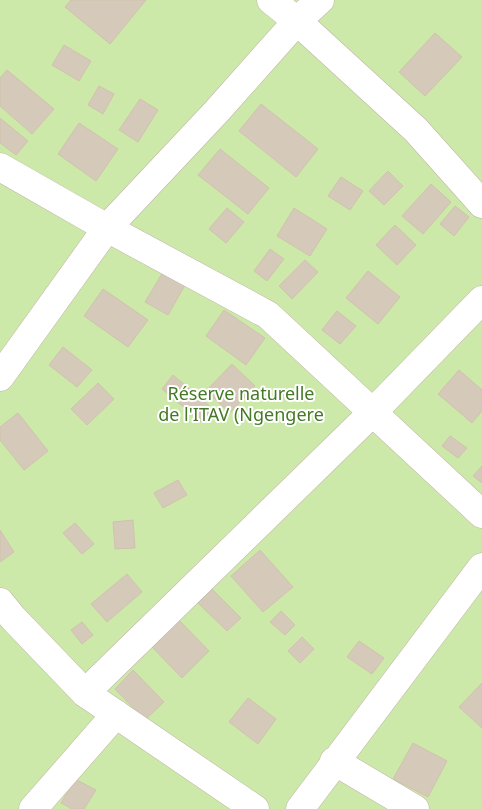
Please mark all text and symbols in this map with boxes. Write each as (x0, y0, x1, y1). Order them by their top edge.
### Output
park label: Réserve naturelle de l'ITAV (Ngengere (158, 381, 324, 426)

